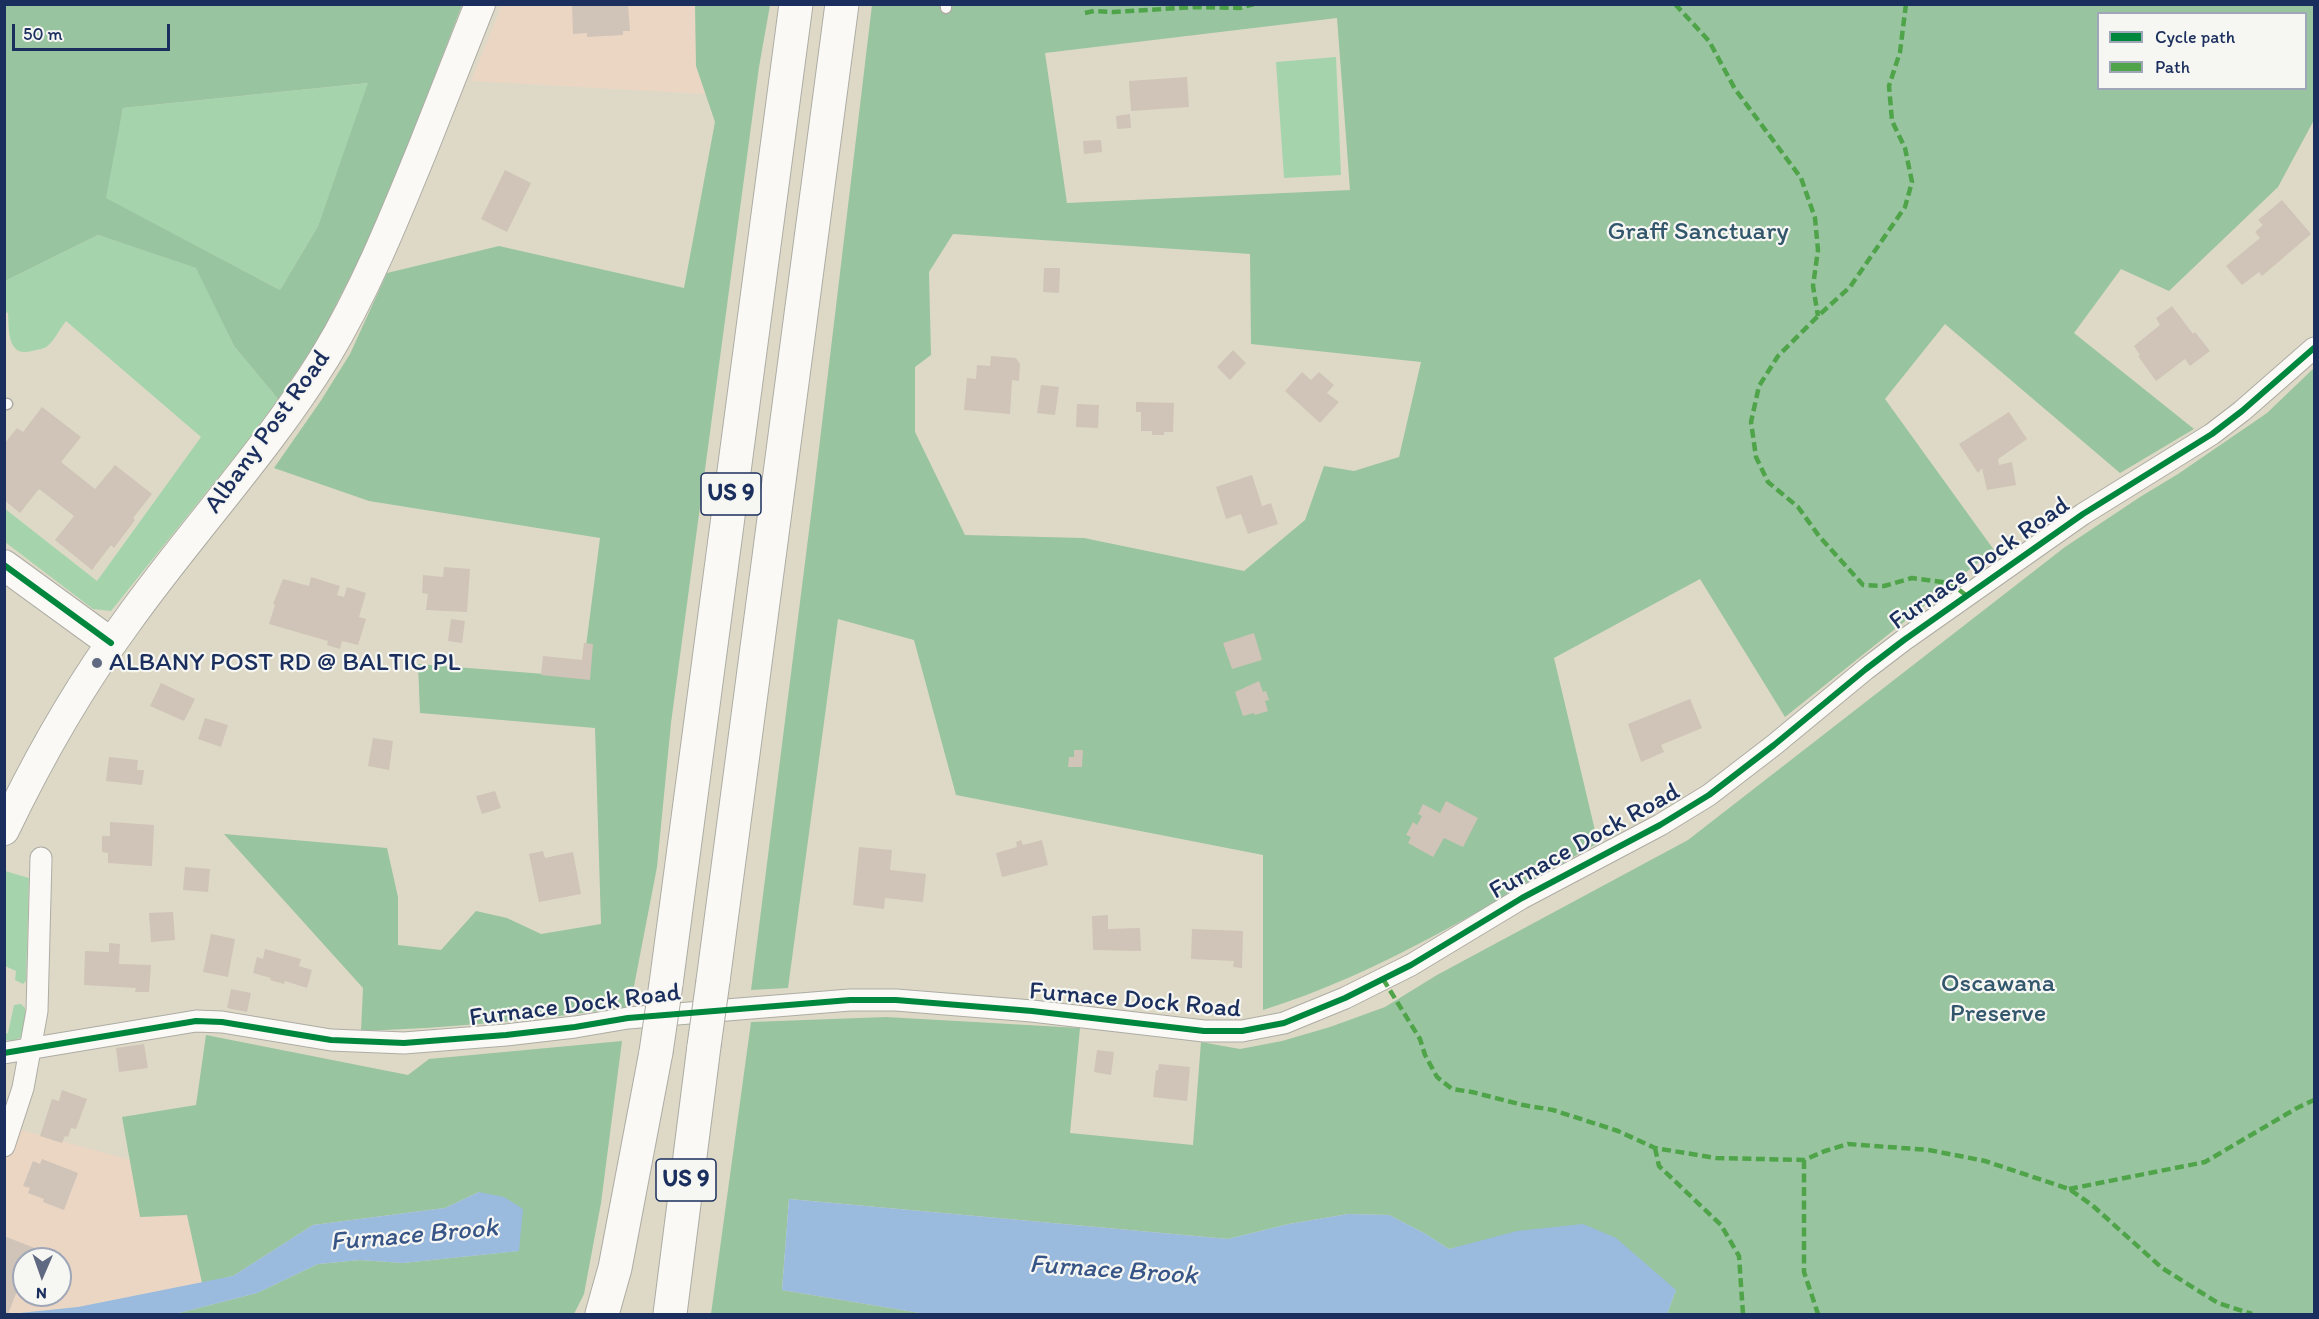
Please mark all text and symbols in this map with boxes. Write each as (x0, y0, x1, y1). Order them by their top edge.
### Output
scale bar (15, 12, 172, 50)
legend (2097, 12, 2307, 90)
text: 50 m (23, 23, 63, 45)
text: Cycle path (2155, 26, 2235, 48)
text: Path (2155, 56, 2190, 78)
park label: Graff Sanctuary (1607, 216, 1789, 248)
street label: Albany Post Road (198, 344, 338, 520)
road number: US 9 (701, 473, 761, 515)
street label: Furnace Dock Road (1884, 490, 2076, 638)
place label: ALBANY POST RD @ BALTIC PL (109, 647, 461, 679)
marker: ALBANY POST RD @ BALTIC PL (90, 656, 104, 670)
street label: Furnace Dock Road (1484, 777, 1686, 907)
park label: Oscawana Preserve (1941, 968, 2055, 1030)
street label: Furnace Dock Road (1028, 976, 1242, 1026)
street label: Furnace Dock Road (467, 978, 683, 1034)
road number: US 9 (656, 1159, 716, 1201)
water label: Furnace Brook (329, 1213, 499, 1259)
north arrow (12, 1247, 72, 1307)
water label: Furnace Brook (1028, 1249, 1198, 1293)
text: N (36, 1284, 47, 1303)

